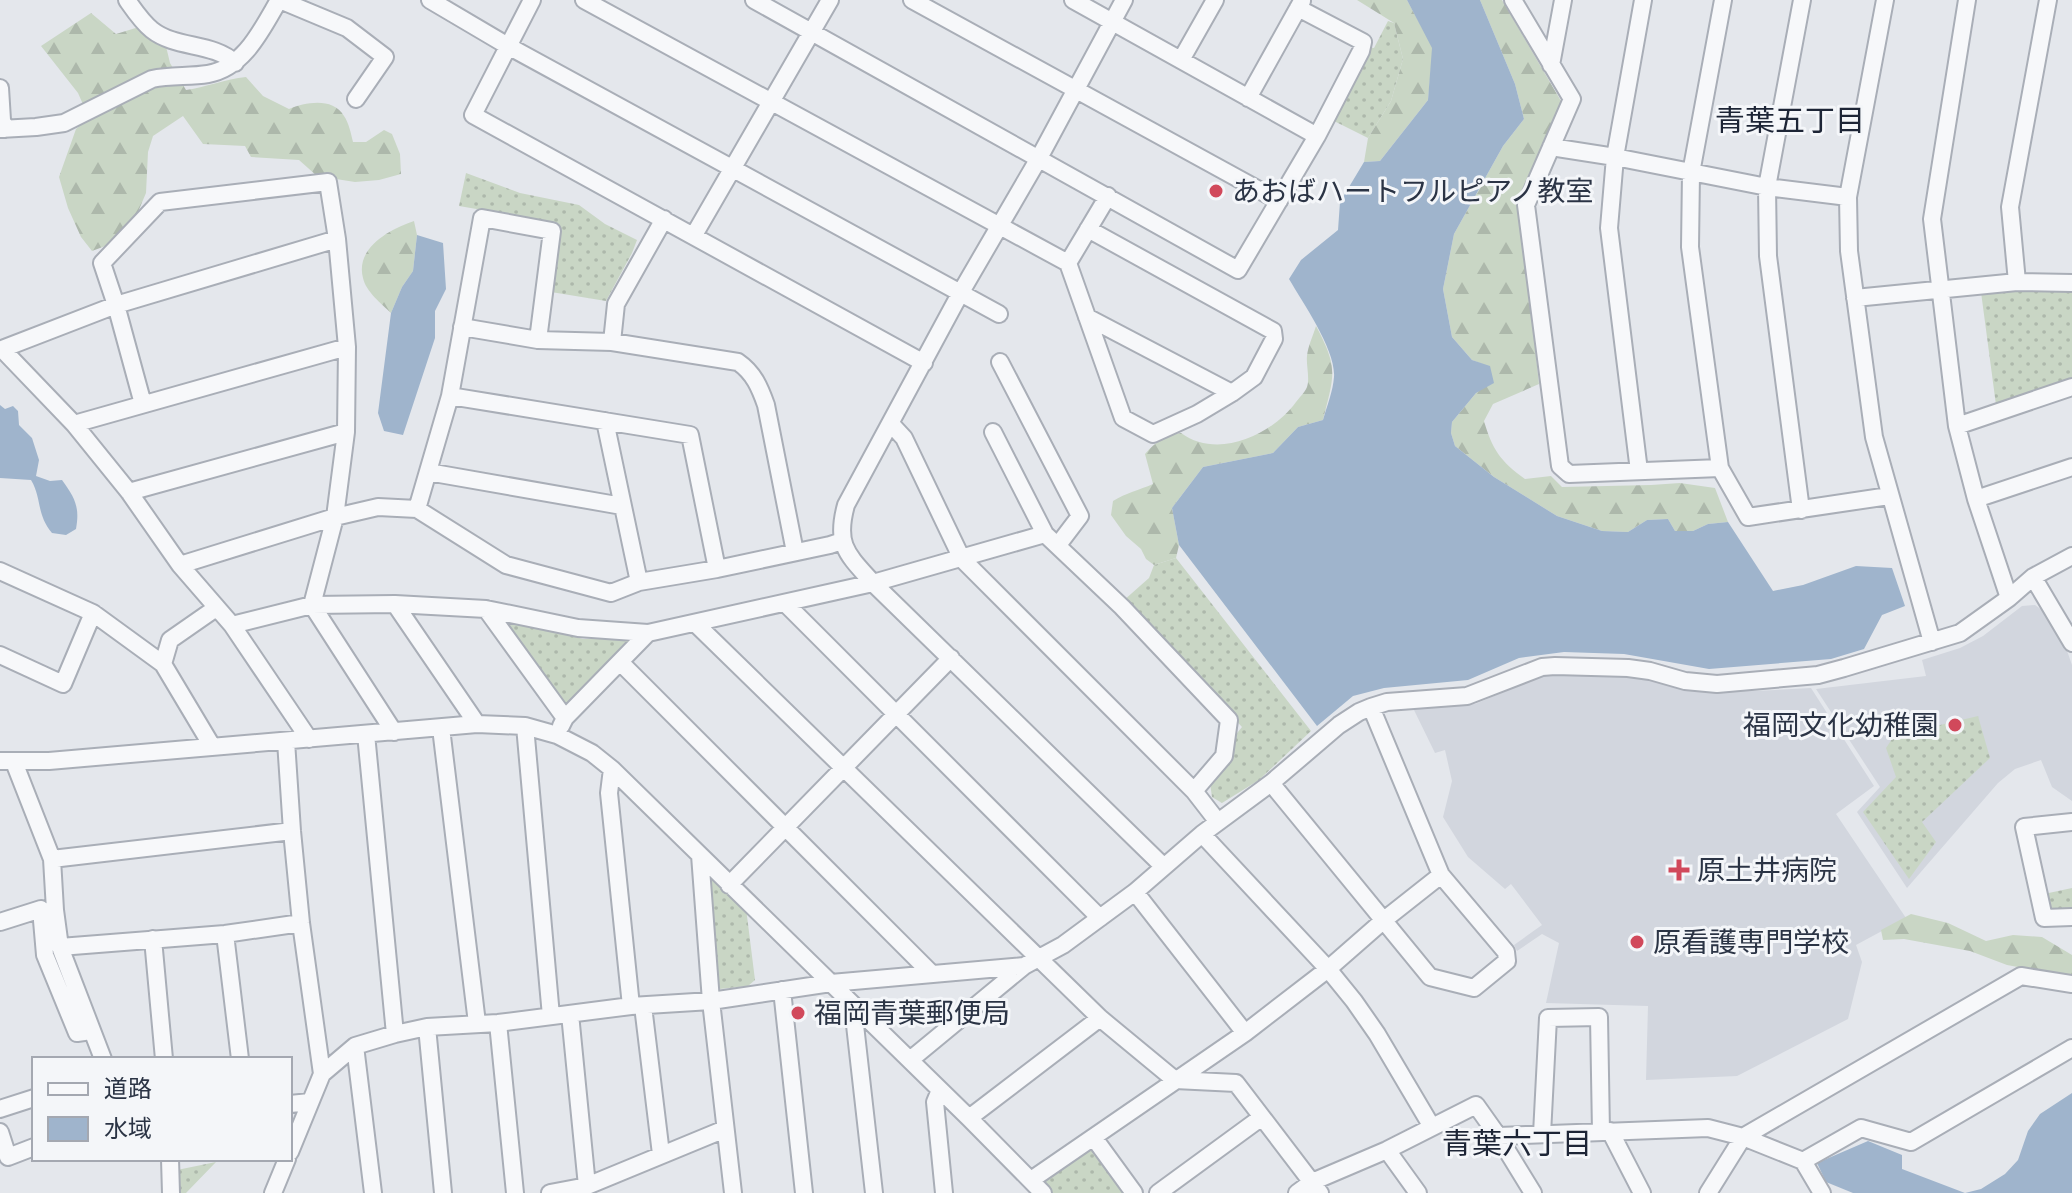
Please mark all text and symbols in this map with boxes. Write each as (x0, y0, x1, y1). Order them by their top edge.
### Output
district label: 青葉五丁目 (1715, 103, 1865, 140)
place label: あおばハートフルピアノ教室 (1232, 175, 1593, 209)
marker: あおばハートフルピアノ教室 (1207, 182, 1225, 200)
place label: 福岡文化幼稚園 (1743, 709, 1939, 743)
marker: 福岡文化幼稚園 (1946, 716, 1964, 734)
place label: 原土井病院 (1697, 854, 1837, 888)
marker: 原土井病院 (1668, 859, 1690, 881)
place label: 原看護専門学校 (1653, 926, 1849, 960)
marker: 原看護専門学校 (1628, 933, 1646, 951)
place label: 福岡青葉郵便局 (814, 997, 1010, 1031)
marker: 福岡青葉郵便局 (789, 1004, 807, 1022)
legend (32, 1057, 292, 1161)
text: 道路 (104, 1074, 152, 1104)
text: 水域 (104, 1114, 152, 1144)
district label: 青葉六丁目 (1442, 1126, 1592, 1163)

